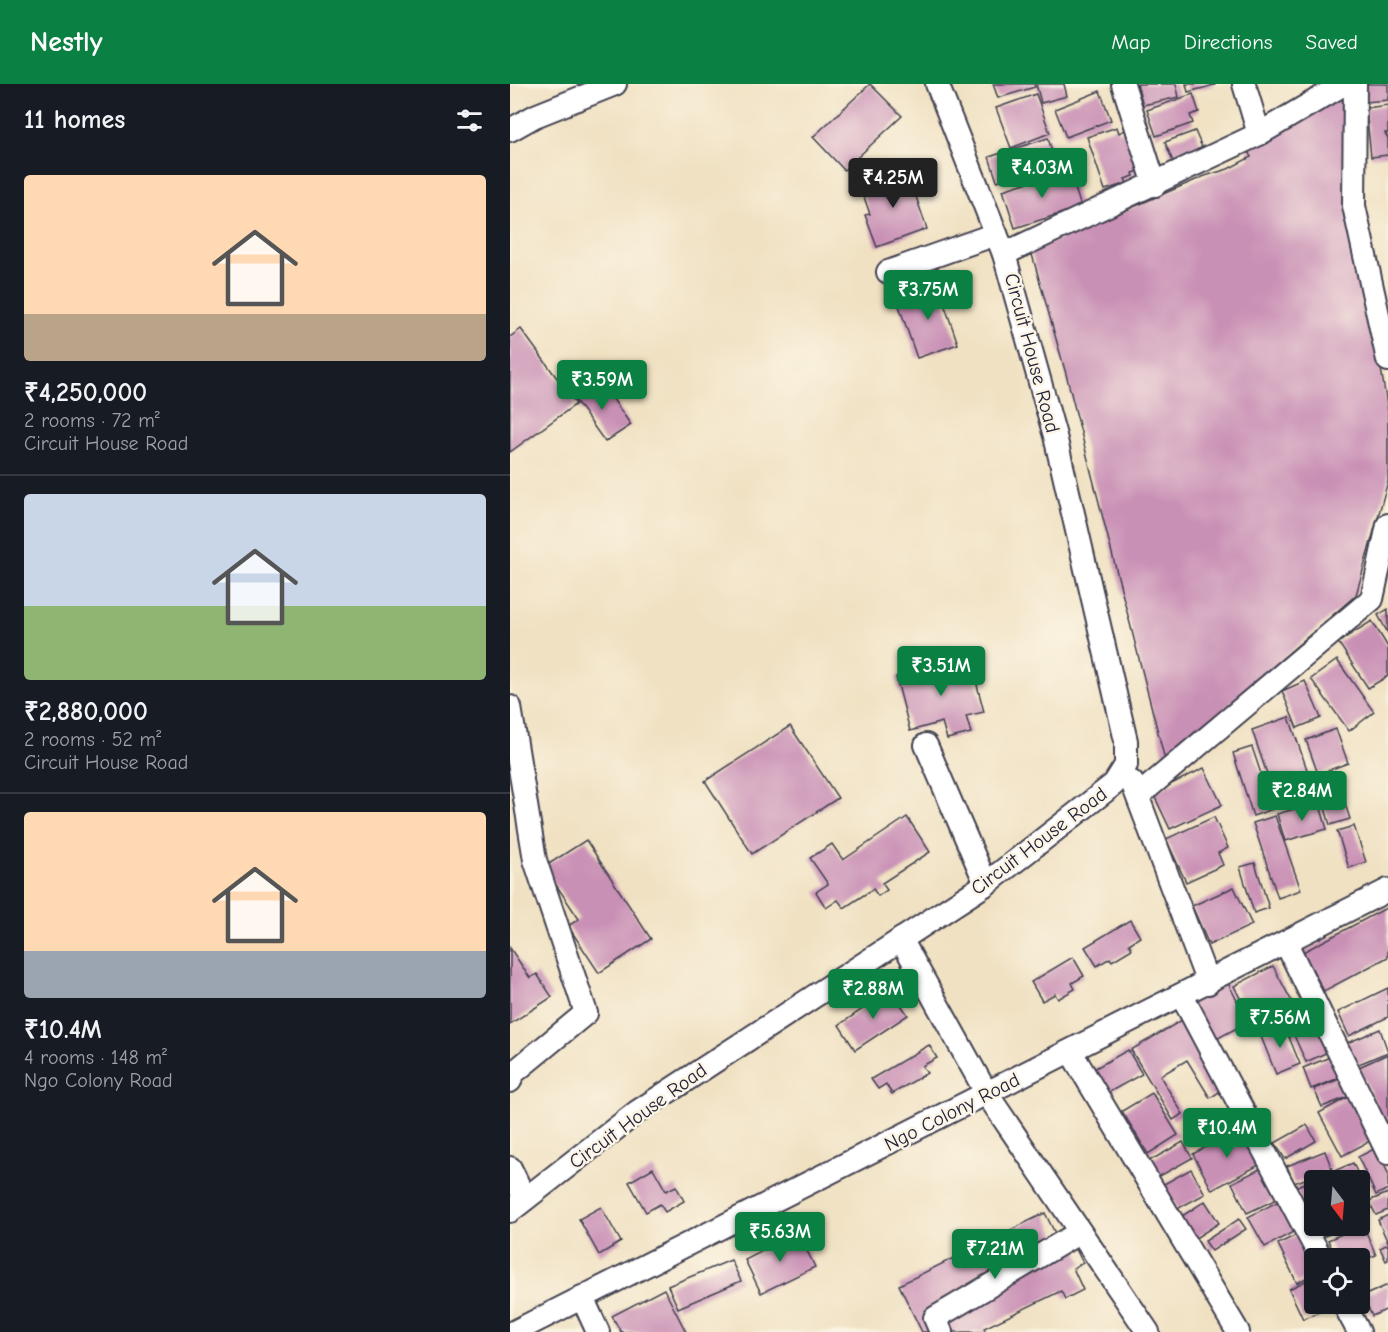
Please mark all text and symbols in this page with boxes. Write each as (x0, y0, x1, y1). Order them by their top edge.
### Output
text: Nestly (30, 26, 103, 58)
text: Map (1111, 30, 1151, 54)
text: Directions (1184, 30, 1273, 54)
text: Saved (1306, 30, 1358, 54)
icon: filters (453, 104, 486, 137)
text: 11 homes (24, 105, 125, 135)
pin: ₹4.03M (993, 148, 1091, 199)
text: ₹4.03M (1011, 156, 1073, 179)
pin: ₹4.25M (844, 158, 942, 209)
text: ₹4.25M (862, 166, 924, 189)
icon: home (201, 214, 309, 322)
pin: ₹3.75M (879, 270, 977, 321)
street label: Circuit House Road (1000, 271, 1064, 435)
text: ₹3.75M (898, 278, 958, 301)
pin: ₹3.59M (553, 360, 651, 411)
text: ₹3.59M (571, 368, 633, 391)
text: ₹4,250,000 (24, 378, 147, 408)
text: 2 rooms · 72 m² (24, 409, 160, 432)
text: Circuit House Road (24, 432, 188, 455)
icon: home (201, 533, 309, 641)
pin: ₹3.51M (892, 646, 990, 697)
text: ₹3.51M (911, 654, 971, 677)
text: ₹2,880,000 (24, 697, 148, 727)
text: 2 rooms · 52 m² (24, 728, 161, 751)
text: Circuit House Road (24, 751, 188, 774)
pin: ₹2.84M (1253, 771, 1351, 822)
text: ₹2.84M (1272, 779, 1332, 802)
street label: Circuit House Road (966, 782, 1112, 900)
icon: home (201, 851, 309, 959)
pin: ₹2.88M (824, 969, 922, 1020)
text: ₹2.88M (842, 977, 904, 1000)
pin: ₹7.56M (1231, 998, 1329, 1049)
text: ₹7.56M (1249, 1006, 1311, 1029)
text: ₹10.4M (24, 1015, 102, 1045)
text: 4 rooms · 148 m² (24, 1046, 167, 1069)
street label: Circuit House Road (565, 1058, 711, 1174)
street label: Ngo Colony Road (881, 1068, 1023, 1156)
text: Ngo Colony Road (24, 1069, 173, 1092)
pin: ₹10.4M (1178, 1108, 1276, 1159)
text: ₹10.4M (1197, 1116, 1257, 1139)
north arrow (1304, 1170, 1370, 1236)
map controls (1304, 1170, 1370, 1314)
pin: ₹5.63M (731, 1212, 829, 1263)
text: ₹5.63M (749, 1220, 811, 1243)
pin: ₹7.21M (946, 1229, 1044, 1280)
text: ₹7.21M (966, 1237, 1024, 1260)
button: locate (1304, 1248, 1370, 1314)

